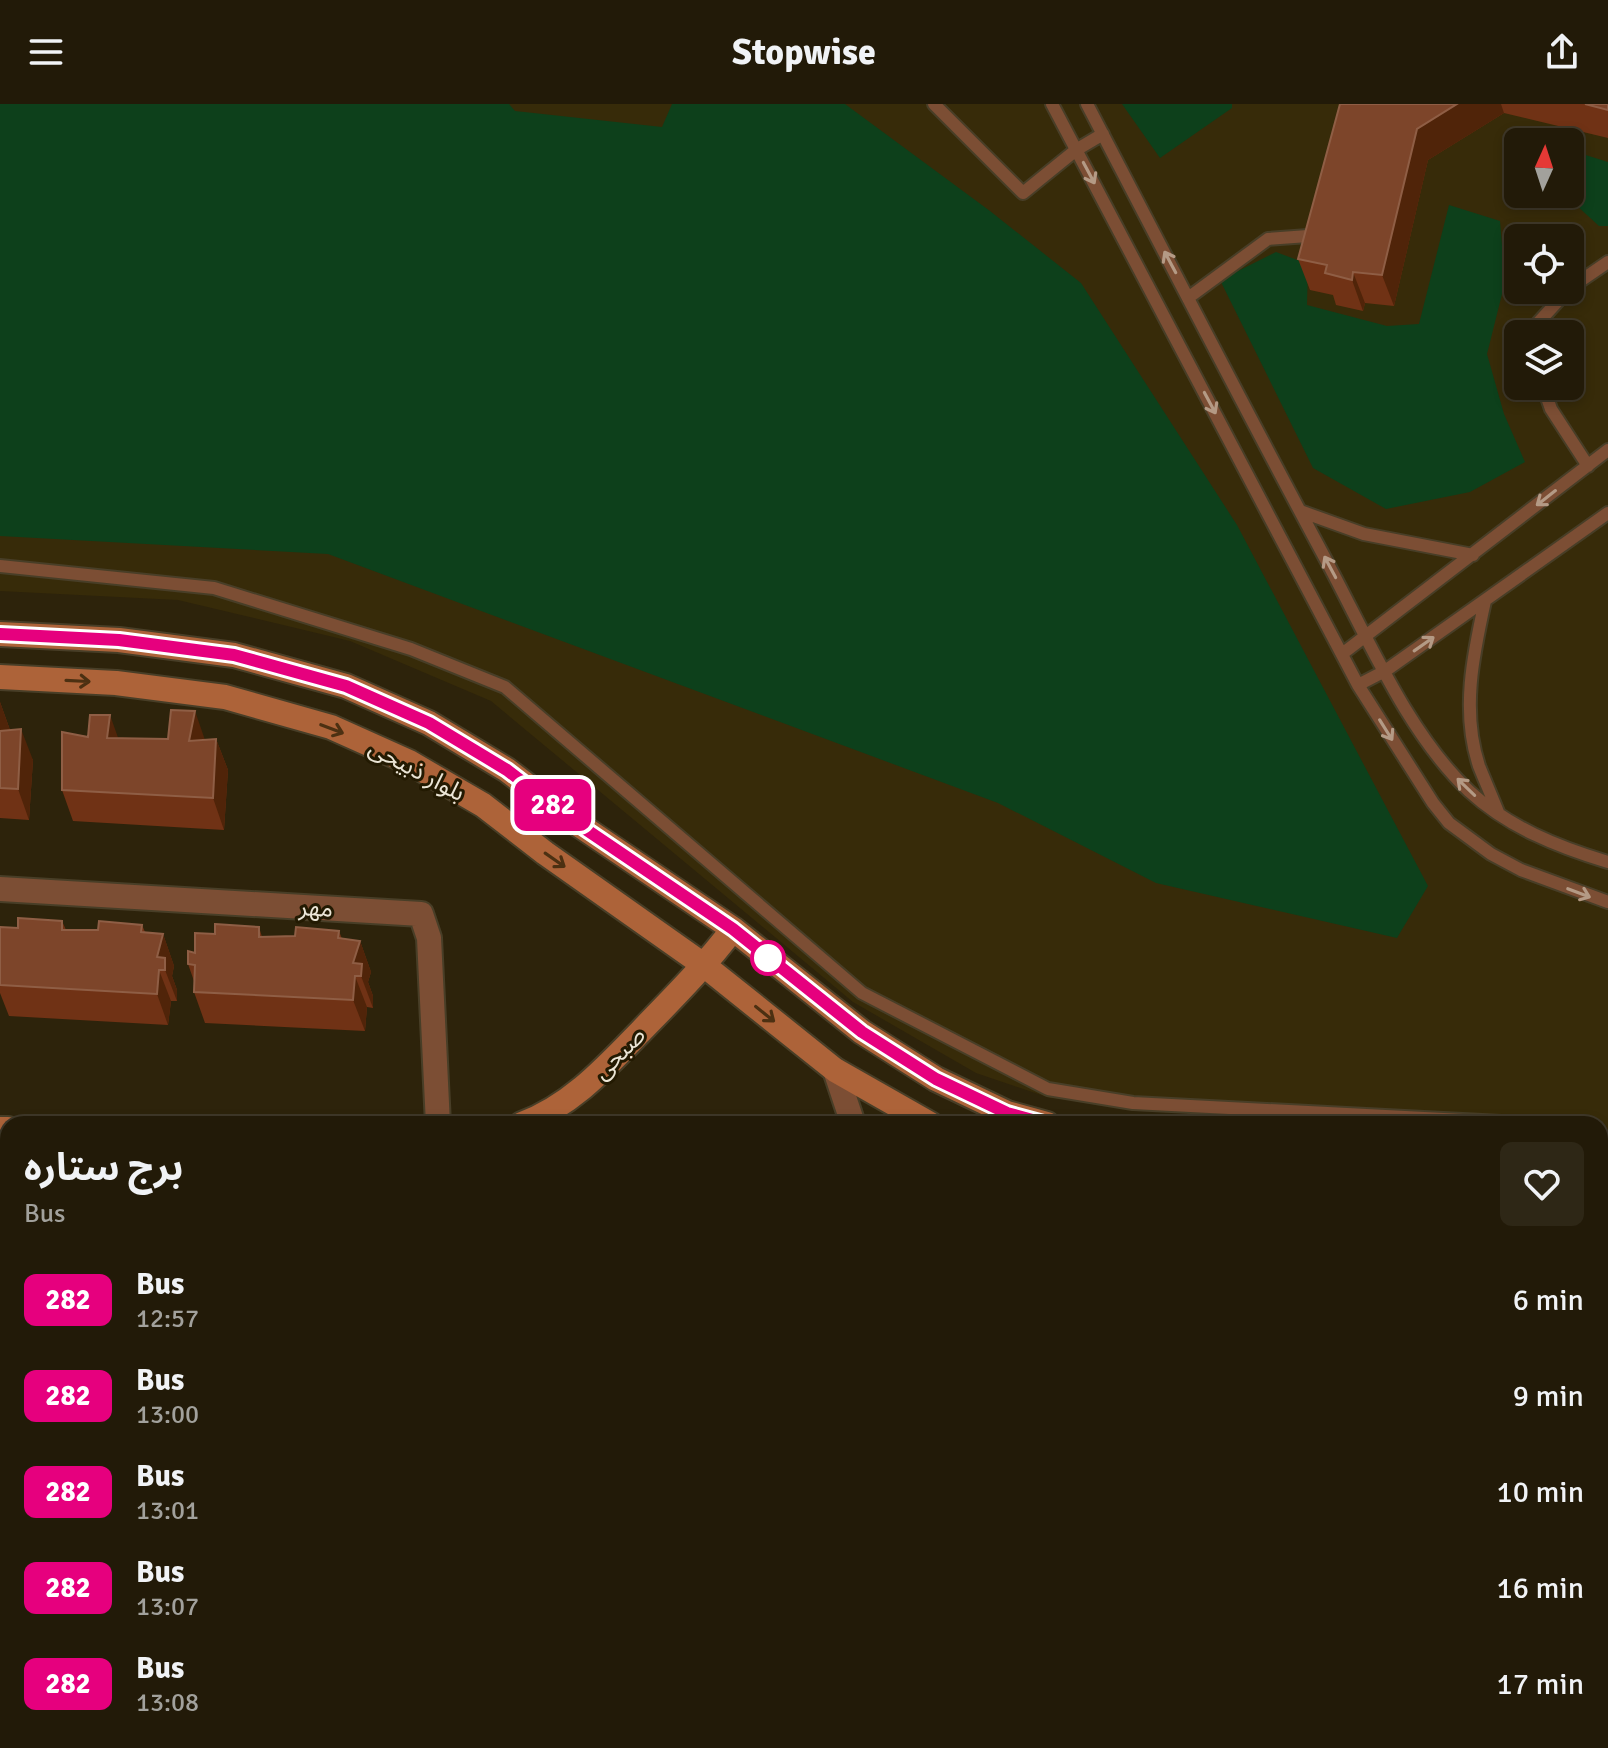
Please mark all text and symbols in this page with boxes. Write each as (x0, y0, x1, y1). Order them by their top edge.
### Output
icon: menu (24, 30, 68, 74)
text: Stopwise (732, 30, 876, 75)
icon: share (1540, 30, 1584, 74)
north arrow (1504, 128, 1584, 208)
map controls (1504, 128, 1584, 400)
one-way arrow (1081, 161, 1097, 184)
button: locate (1504, 224, 1584, 304)
one-way arrow (1161, 251, 1177, 275)
button: layers (1504, 320, 1584, 400)
one-way arrow (1202, 391, 1218, 415)
one-way arrow (1536, 489, 1557, 507)
one-way arrow (1321, 556, 1337, 579)
one-way arrow (1412, 636, 1434, 652)
one-way arrow (64, 674, 91, 689)
one-way arrow (1378, 719, 1395, 741)
one-way arrow (319, 722, 344, 737)
street label: بلوار ذبیحی (364, 732, 470, 808)
one-way arrow (1457, 778, 1477, 796)
line badge: 282 (507, 779, 599, 831)
text: 282 (530, 788, 576, 822)
one-way arrow (543, 852, 565, 868)
one-way arrow (1566, 886, 1591, 901)
street label: مهر (297, 892, 334, 924)
unlabelled marker (751, 941, 785, 975)
one-way arrow (754, 1005, 775, 1022)
street label: صبحی (586, 1020, 652, 1086)
button: heart (1500, 1142, 1584, 1226)
text: برج ستاره (24, 1144, 183, 1191)
text: Bus (24, 1198, 65, 1230)
text: Bus (136, 1266, 184, 1303)
text: 6 min (1513, 1282, 1584, 1319)
text: 282 (45, 1283, 91, 1317)
text: 12:57 (136, 1303, 199, 1335)
text: Bus (136, 1362, 184, 1399)
text: 9 min (1513, 1378, 1584, 1415)
text: 282 (45, 1379, 91, 1413)
text: 13:00 (136, 1399, 199, 1431)
text: Bus (136, 1458, 184, 1495)
text: 10 min (1497, 1474, 1584, 1511)
text: 282 (45, 1475, 91, 1509)
text: 13:01 (136, 1495, 199, 1527)
text: Bus (136, 1554, 184, 1591)
text: 16 min (1497, 1570, 1584, 1607)
text: 282 (45, 1571, 91, 1605)
text: 13:07 (136, 1591, 199, 1623)
text: Bus (136, 1650, 184, 1687)
text: 17 min (1497, 1666, 1584, 1703)
text: 282 (45, 1667, 91, 1701)
text: 13:08 (136, 1687, 199, 1719)

